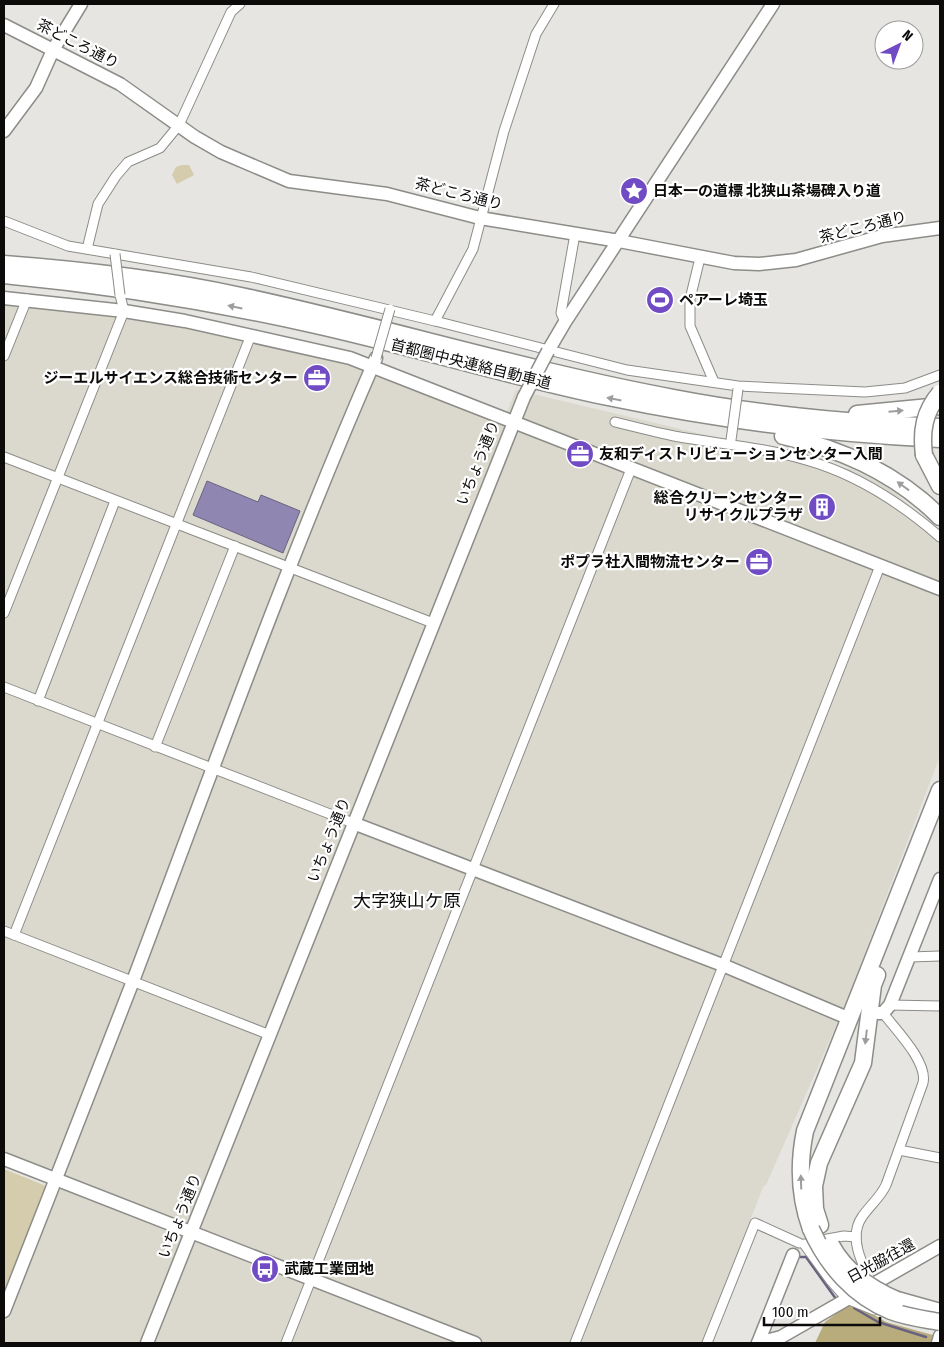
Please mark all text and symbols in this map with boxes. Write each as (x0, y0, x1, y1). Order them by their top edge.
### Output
street label: 茶どころ通り (34, 16, 122, 72)
north arrow (874, 20, 924, 70)
text: N (899, 27, 916, 45)
street label: 茶どころ通り (413, 174, 505, 214)
place icon: 日本一の道標 北狭山茶場碑入り道 (619, 176, 649, 206)
place label: 日本一の道標 北狭山茶場碑入り道 (653, 182, 881, 200)
street label: 茶どころ通り (817, 207, 909, 247)
sports icon: ペアーレ埼玉 (645, 285, 675, 315)
place label: ペアーレ埼玉 (679, 291, 768, 309)
one-way arrow (227, 303, 243, 311)
street label: 首都圏中央連絡自動車道 (389, 335, 553, 393)
office icon: ジーエルサイエンス総合技術センター (302, 363, 332, 393)
place label: ジーエルサイエンス総合技術センター (43, 369, 298, 387)
one-way arrow (606, 394, 622, 402)
one-way arrow (888, 407, 904, 415)
street label: いちょう通り (453, 418, 503, 508)
office icon: 友和ディストリビューションセンター入間 (565, 439, 595, 469)
place label: 友和ディストリビューションセンター入間 (599, 445, 883, 463)
one-way arrow (896, 481, 910, 491)
place label: 総合クリーンセンター リサイクルプラザ (654, 489, 803, 524)
building icon: 総合クリーンセンター リサイクルプラザ (807, 492, 837, 522)
office icon: ポプラ社入間物流センター (744, 547, 774, 577)
place label: ポプラ社入間物流センター (560, 553, 740, 571)
street label: いちょう通り (304, 795, 354, 885)
district label: 大字狭山ケ原 (353, 890, 461, 912)
one-way arrow (862, 1030, 870, 1046)
street label: いちょう通り (155, 1171, 205, 1261)
one-way arrow (796, 1174, 804, 1190)
street label: 日光脇往還 (844, 1235, 918, 1287)
bus stop icon: 武蔵工業団地 (250, 1254, 280, 1284)
place label: 武蔵工業団地 (284, 1260, 374, 1278)
scale bar (764, 1294, 880, 1326)
text: 100 m (772, 1303, 809, 1321)

